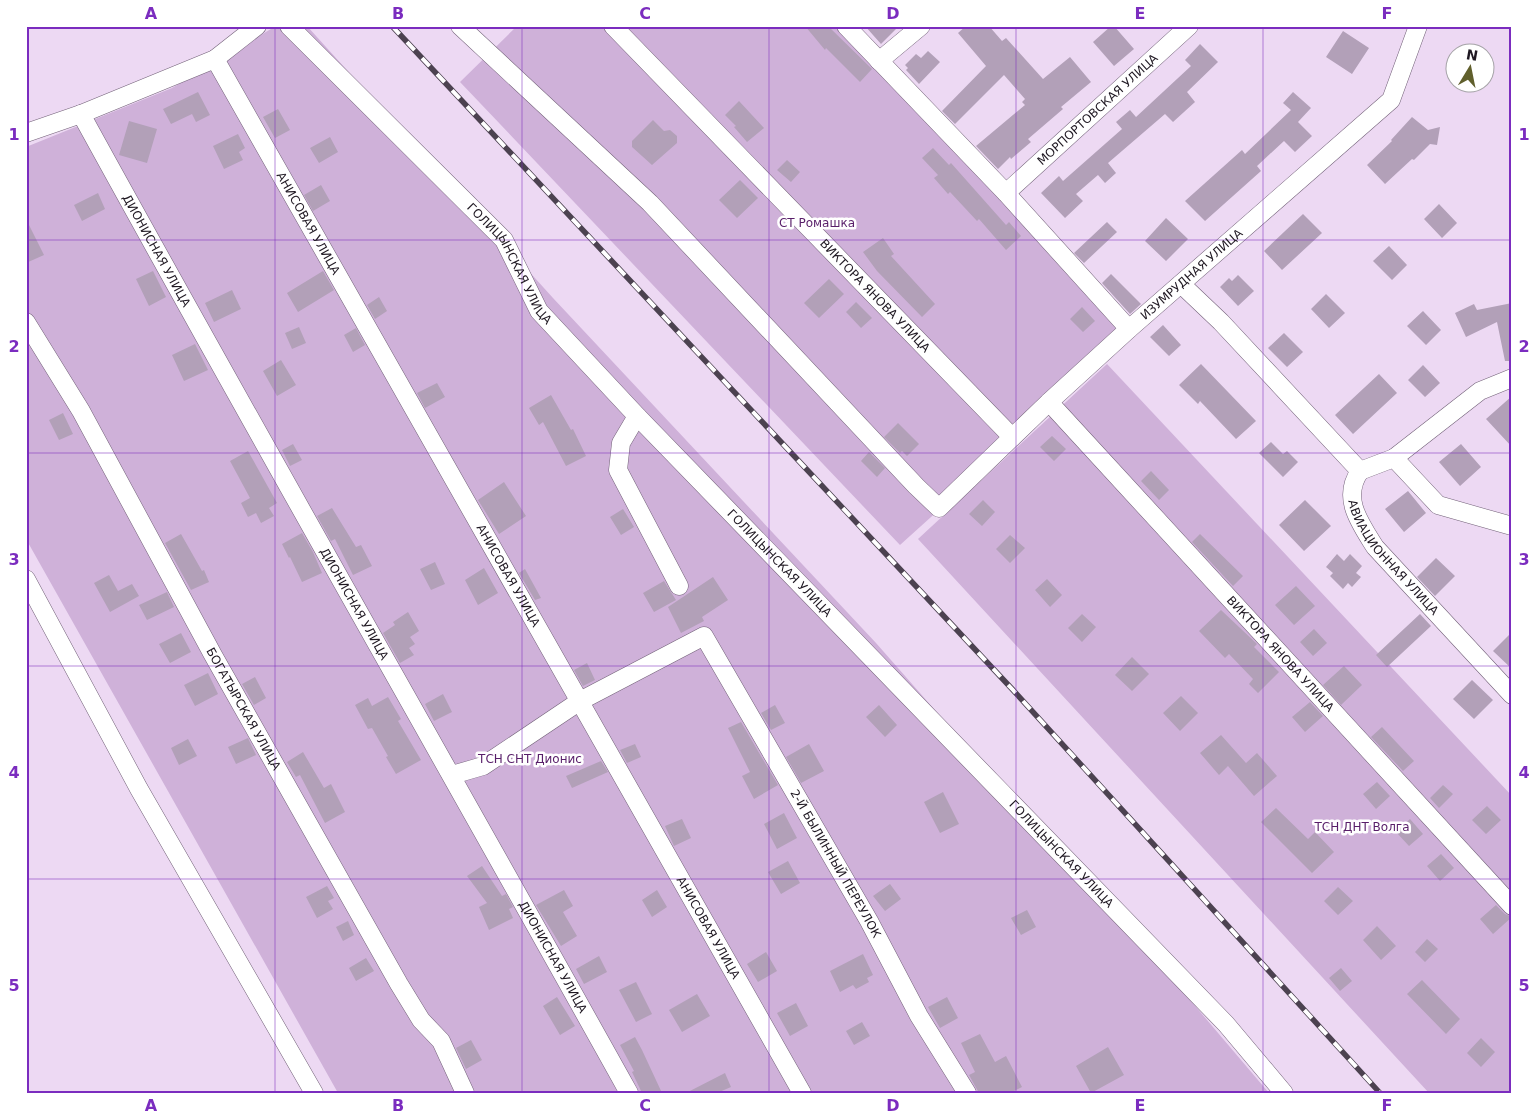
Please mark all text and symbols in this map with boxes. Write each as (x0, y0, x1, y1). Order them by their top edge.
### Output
text: A (145, 4, 158, 23)
text: B (392, 4, 404, 23)
text: C (639, 4, 651, 23)
text: D (886, 4, 900, 23)
text: E (1135, 4, 1145, 23)
text: F (1382, 4, 1392, 23)
north arrow (1446, 42, 1496, 92)
text: N (1465, 46, 1479, 64)
street label: МОРПОРТОВСКАЯ УЛИЦА (1035, 50, 1161, 168)
text: 1 (8, 125, 20, 144)
text: 1 (1518, 125, 1530, 144)
street label: АНИСОВАЯ УЛИЦА (274, 170, 343, 278)
street label: ДИОНИСНАЯ УЛИЦА (120, 192, 194, 310)
street label: ГОЛИЦЫНСКАЯ УЛИЦА (464, 200, 555, 328)
park label: СТ Ромашка (779, 216, 855, 230)
street label: ИЗУМРУДНАЯ УЛИЦА (1138, 226, 1246, 323)
street label: ВИКТОРА ЯНОВА УЛИЦА (817, 236, 933, 356)
text: 2 (8, 337, 20, 356)
text: 2 (1518, 337, 1530, 356)
street label: АВИАЦИОННАЯ УЛИЦА (1345, 498, 1442, 618)
street label: ГОЛИЦЫНСКАЯ УЛИЦА (724, 507, 835, 620)
street label: АНИСОВАЯ УЛИЦА (474, 522, 543, 630)
street label: ДИОНИСНАЯ УЛИЦА (317, 545, 392, 663)
text: 3 (8, 550, 20, 569)
text: 3 (1518, 550, 1530, 569)
street label: ВИКТОРА ЯНОВА УЛИЦА (1224, 593, 1337, 715)
street label: БОГАТЫРСКАЯ УЛИЦА (203, 645, 284, 773)
park label: ТСН СНТ Дионис (477, 752, 582, 766)
text: 4 (8, 763, 20, 782)
text: 4 (1518, 763, 1530, 782)
street label: 2-Й БЫЛИННЫЙ ПЕРЕУЛОК (787, 787, 884, 941)
street label: ГОЛИЦЫНСКАЯ УЛИЦА (1006, 797, 1117, 911)
park label: ТСН ДНТ Волга (1314, 820, 1410, 834)
street label: АНИСОВАЯ УЛИЦА (674, 874, 743, 982)
street label: ДИОНИСНАЯ УЛИЦА (516, 898, 590, 1016)
text: 5 (8, 976, 20, 995)
text: 5 (1518, 976, 1530, 995)
text: A (145, 1096, 158, 1115)
text: B (392, 1096, 404, 1115)
text: C (639, 1096, 651, 1115)
text: D (886, 1096, 900, 1115)
text: E (1135, 1096, 1145, 1115)
text: F (1382, 1096, 1392, 1115)

